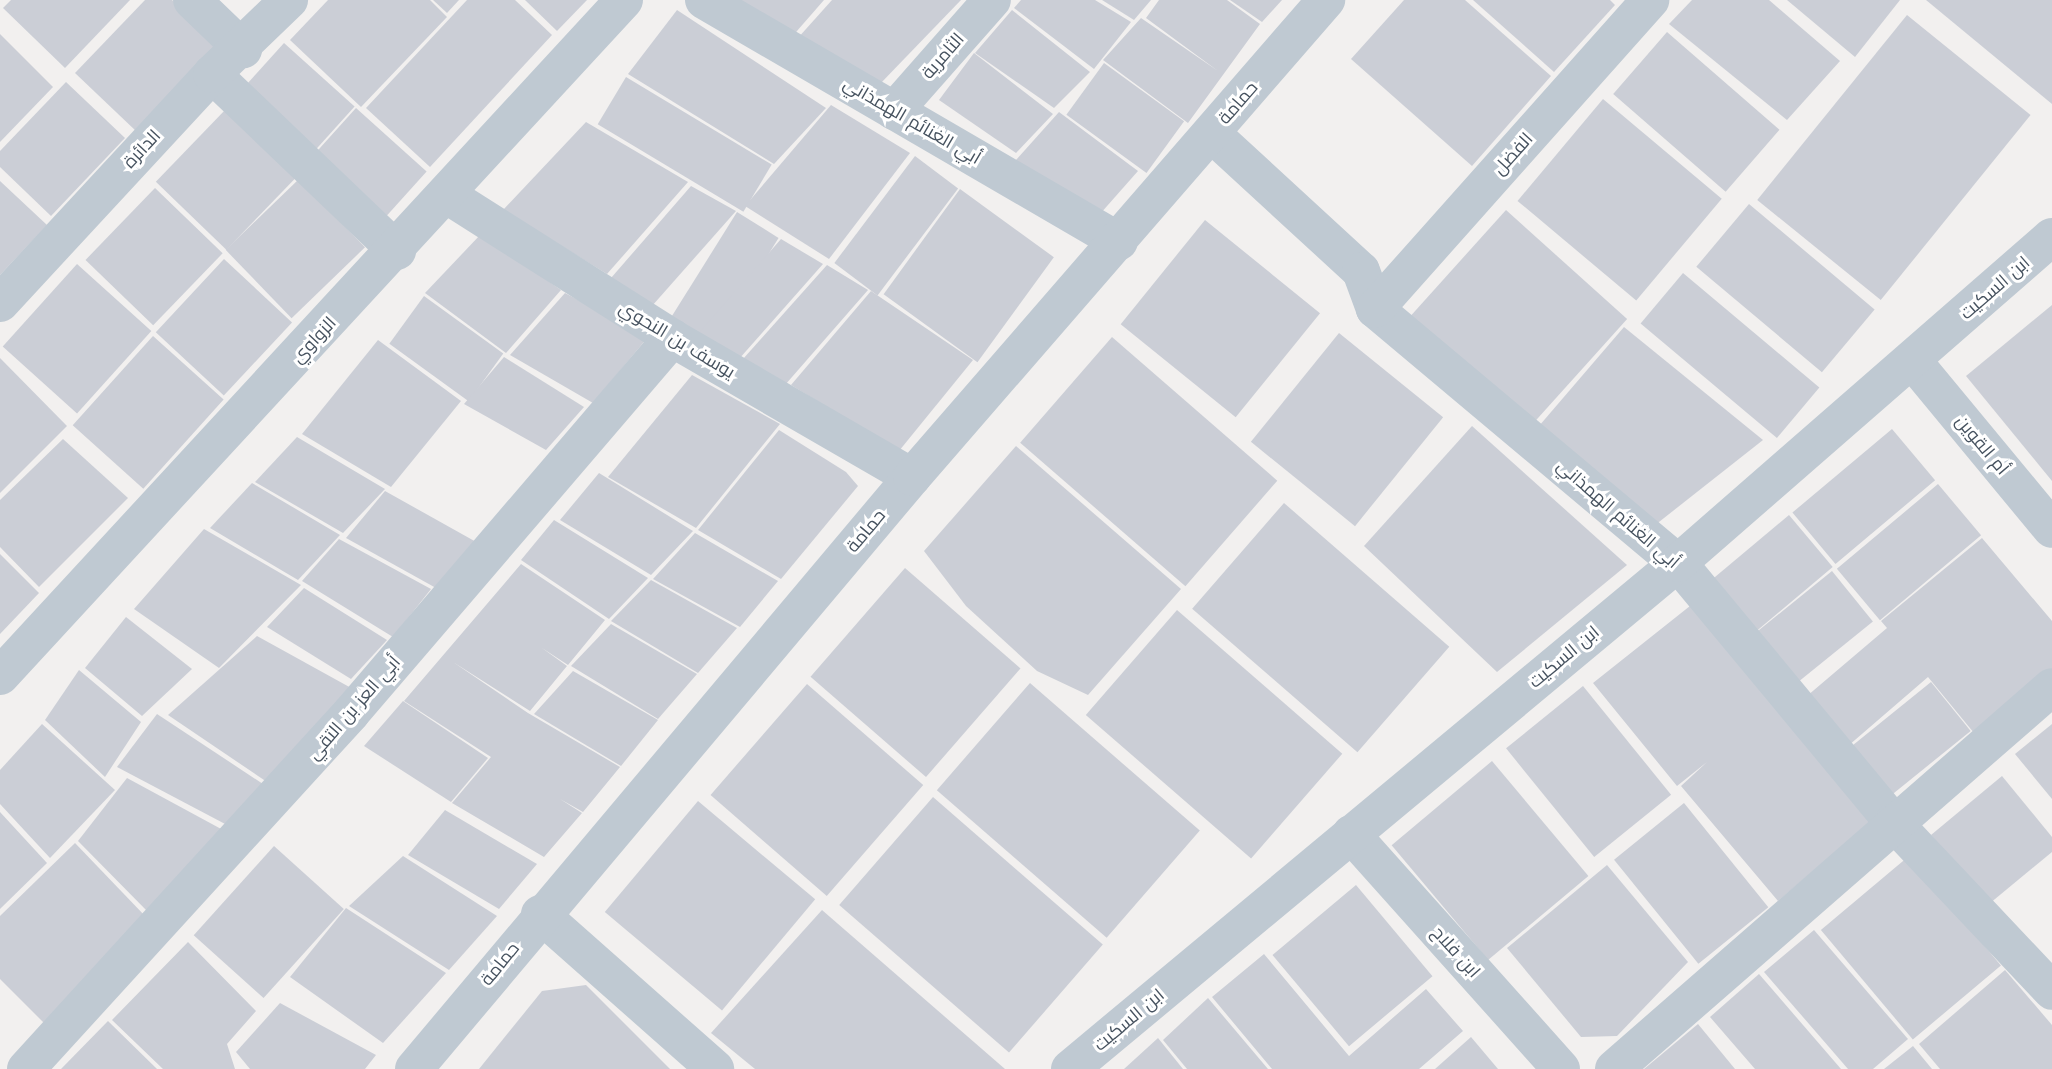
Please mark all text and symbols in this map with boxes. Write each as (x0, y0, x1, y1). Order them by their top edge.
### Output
street label: الثامرية (917, 29, 969, 83)
street label: أبي الغنائم الهمذاني (839, 73, 985, 169)
street label: حمامة (1214, 77, 1262, 129)
street label: الدائرة (119, 125, 165, 173)
street label: الفضل (1489, 128, 1537, 180)
street label: ابن السكيت (1956, 252, 2034, 324)
street label: يوسف بن النحوي (615, 297, 739, 383)
street label: الزواوي (287, 312, 341, 368)
street label: أم القوين (1951, 411, 2013, 479)
street label: أبي الغنائم الهمذاني (1552, 455, 1684, 573)
street label: حمامة (842, 505, 890, 557)
street label: ابن السكيت (1524, 621, 1604, 693)
street label: أبي العز بن التقي (303, 652, 405, 764)
street label: ابن فلاح (1427, 922, 1485, 982)
street label: حمامة (476, 938, 524, 990)
street label: ابن السكيت (1089, 984, 1169, 1056)

